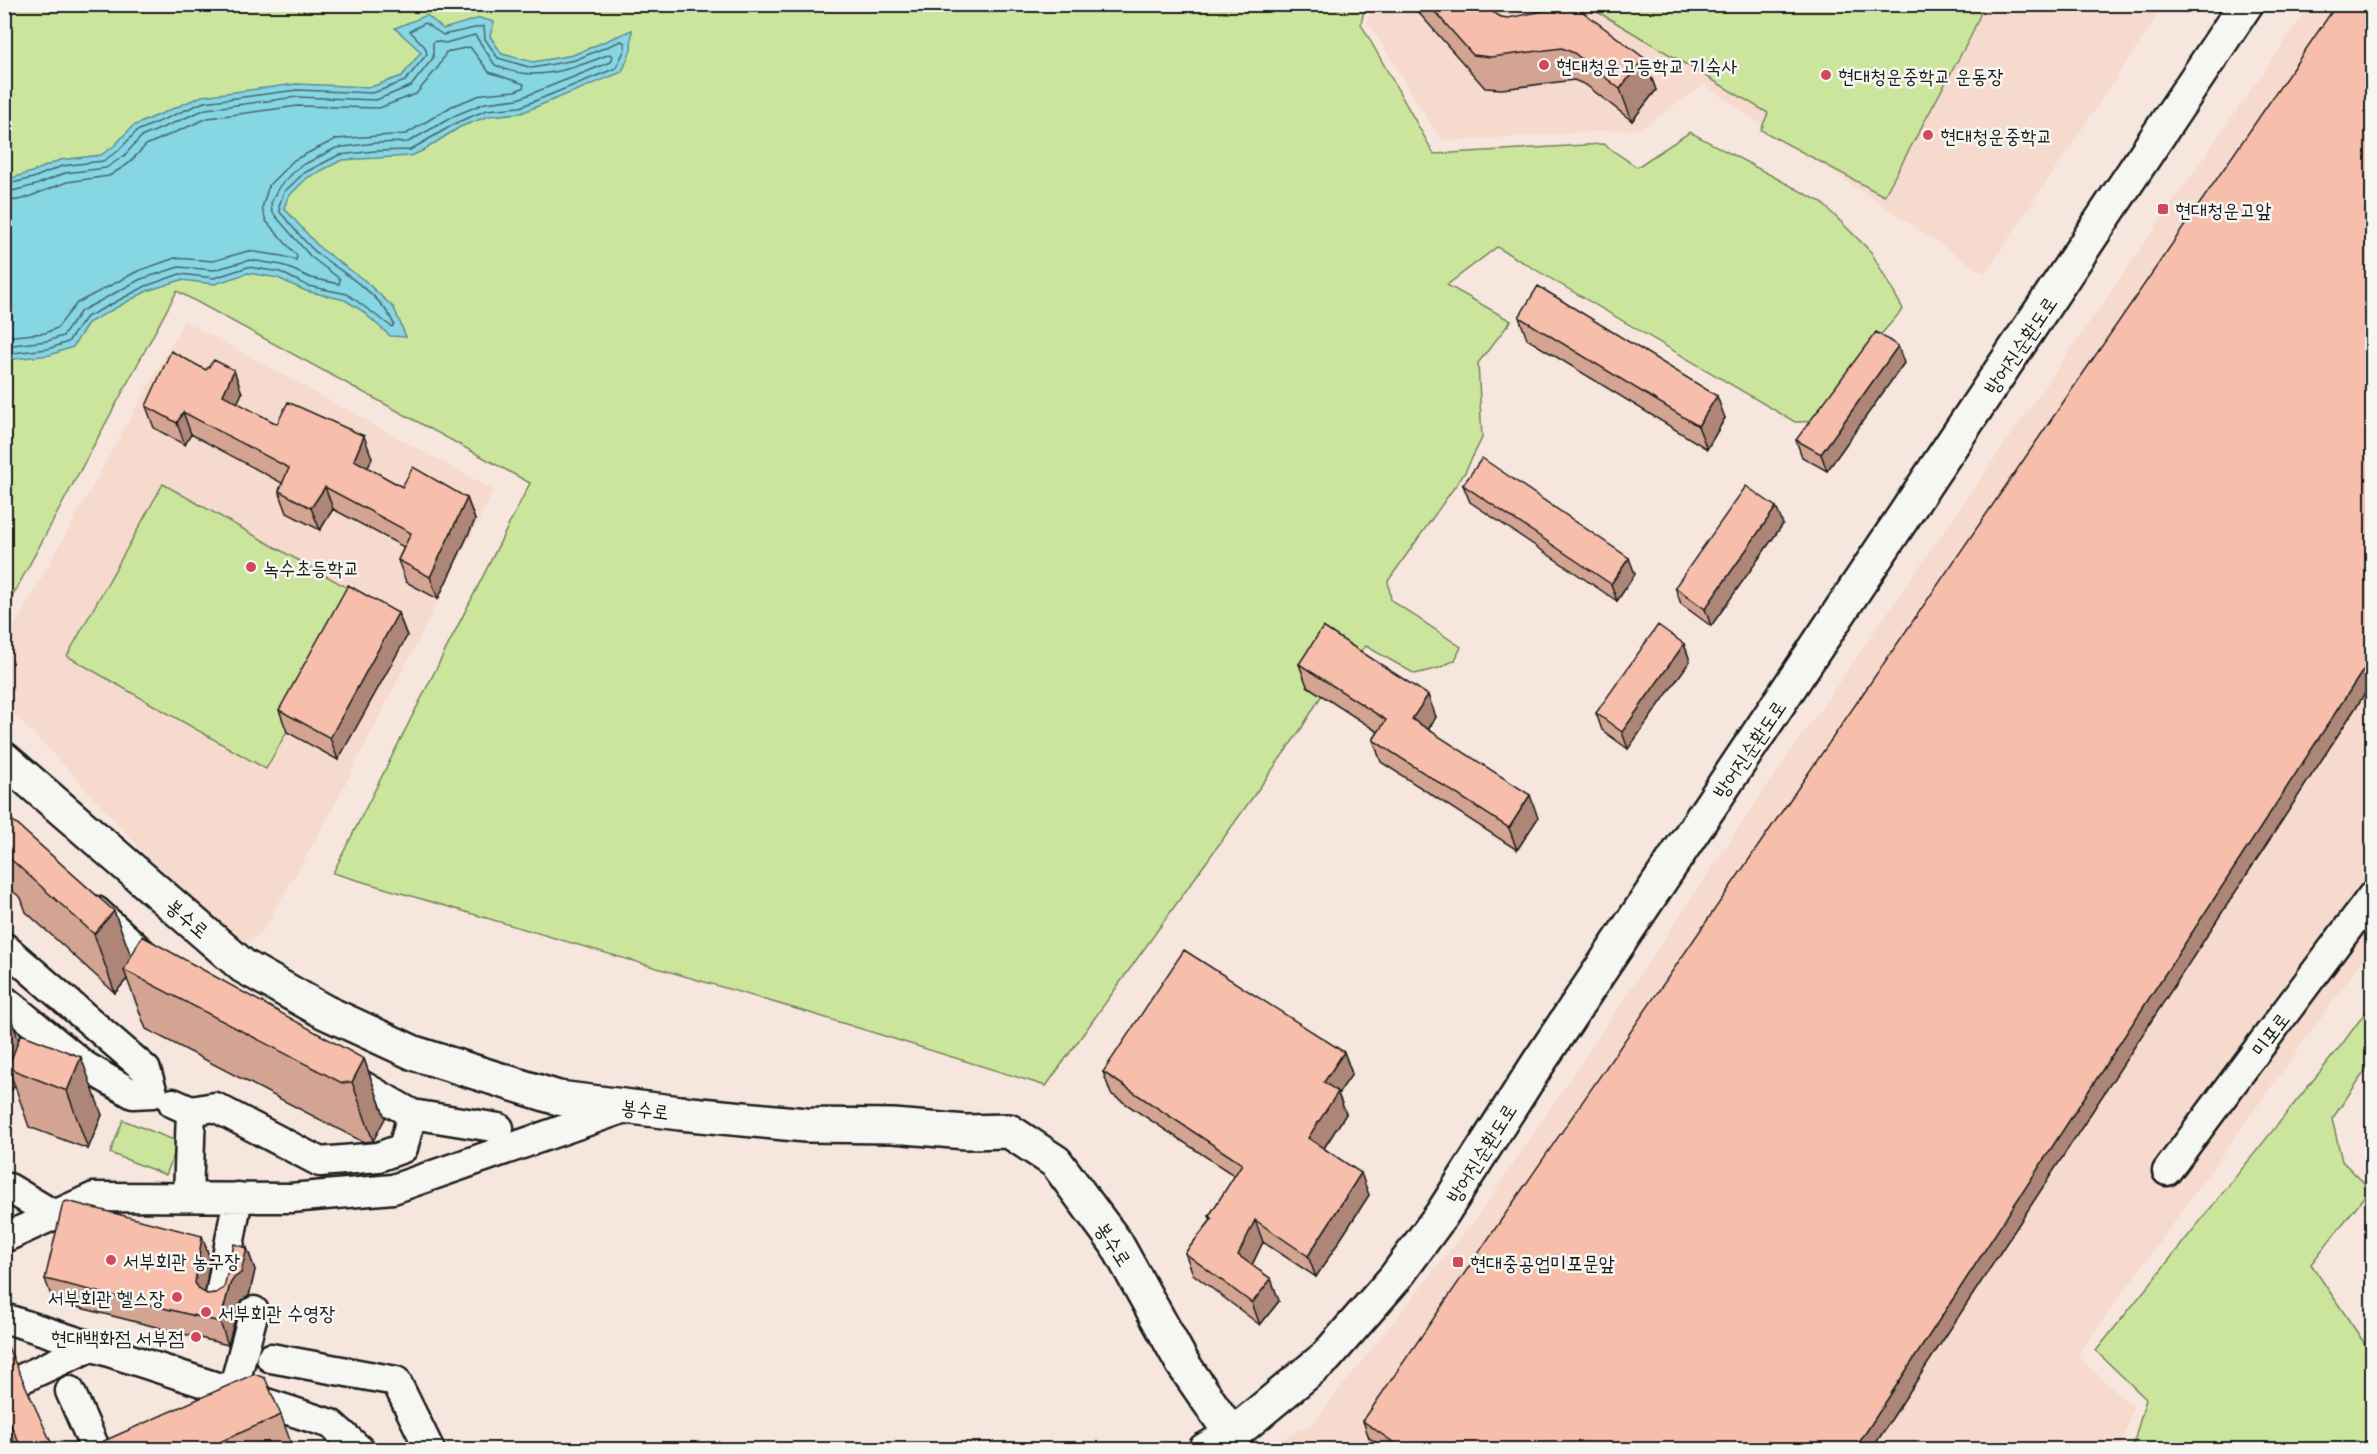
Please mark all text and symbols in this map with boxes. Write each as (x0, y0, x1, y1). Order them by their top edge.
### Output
place label: 현대청운고등학교 기숙사 (1556, 52, 1738, 79)
marker: 현대청운고등학교 기숙사 (1537, 58, 1551, 72)
place label: 현대청운중학교 운동장 (1838, 62, 2004, 89)
marker: 현대청운중학교 운동장 (1819, 68, 1833, 82)
place label: 현대청운중학교 (1940, 122, 2053, 149)
marker: 현대청운중학교 (1921, 128, 1935, 142)
place label: 현대청운고앞 (2175, 196, 2272, 223)
marker: 현대청운고앞 (2156, 202, 2170, 216)
street label: 방어진순환도로 (1977, 291, 2063, 399)
place label: 녹수초등학교 (263, 554, 360, 581)
marker: 녹수초등학교 (244, 560, 258, 574)
street label: 방어진순환도로 (1706, 695, 1792, 803)
street label: 봉수로 (161, 892, 215, 944)
street label: 미포로 (2245, 1007, 2295, 1061)
street label: 봉수로 (619, 1093, 671, 1125)
street label: 방어진순환도로 (1440, 1098, 1522, 1208)
street label: 봉수로 (1090, 1216, 1138, 1272)
place label: 서부회관 농구장 (123, 1247, 240, 1274)
place label: 현대중공업미포문앞 (1470, 1249, 1615, 1276)
marker: 서부회관 농구장 (104, 1253, 118, 1267)
marker: 현대중공업미포문앞 (1451, 1255, 1465, 1269)
place label: 서부회관 헬스장 (48, 1284, 165, 1311)
marker: 서부회관 헬스장 (170, 1290, 184, 1304)
place label: 서부회관 수영장 (218, 1299, 335, 1326)
marker: 서부회관 수영장 (199, 1305, 213, 1319)
place label: 현대백화점 서부점 (51, 1324, 184, 1351)
marker: 현대백화점 서부점 (189, 1330, 203, 1344)

